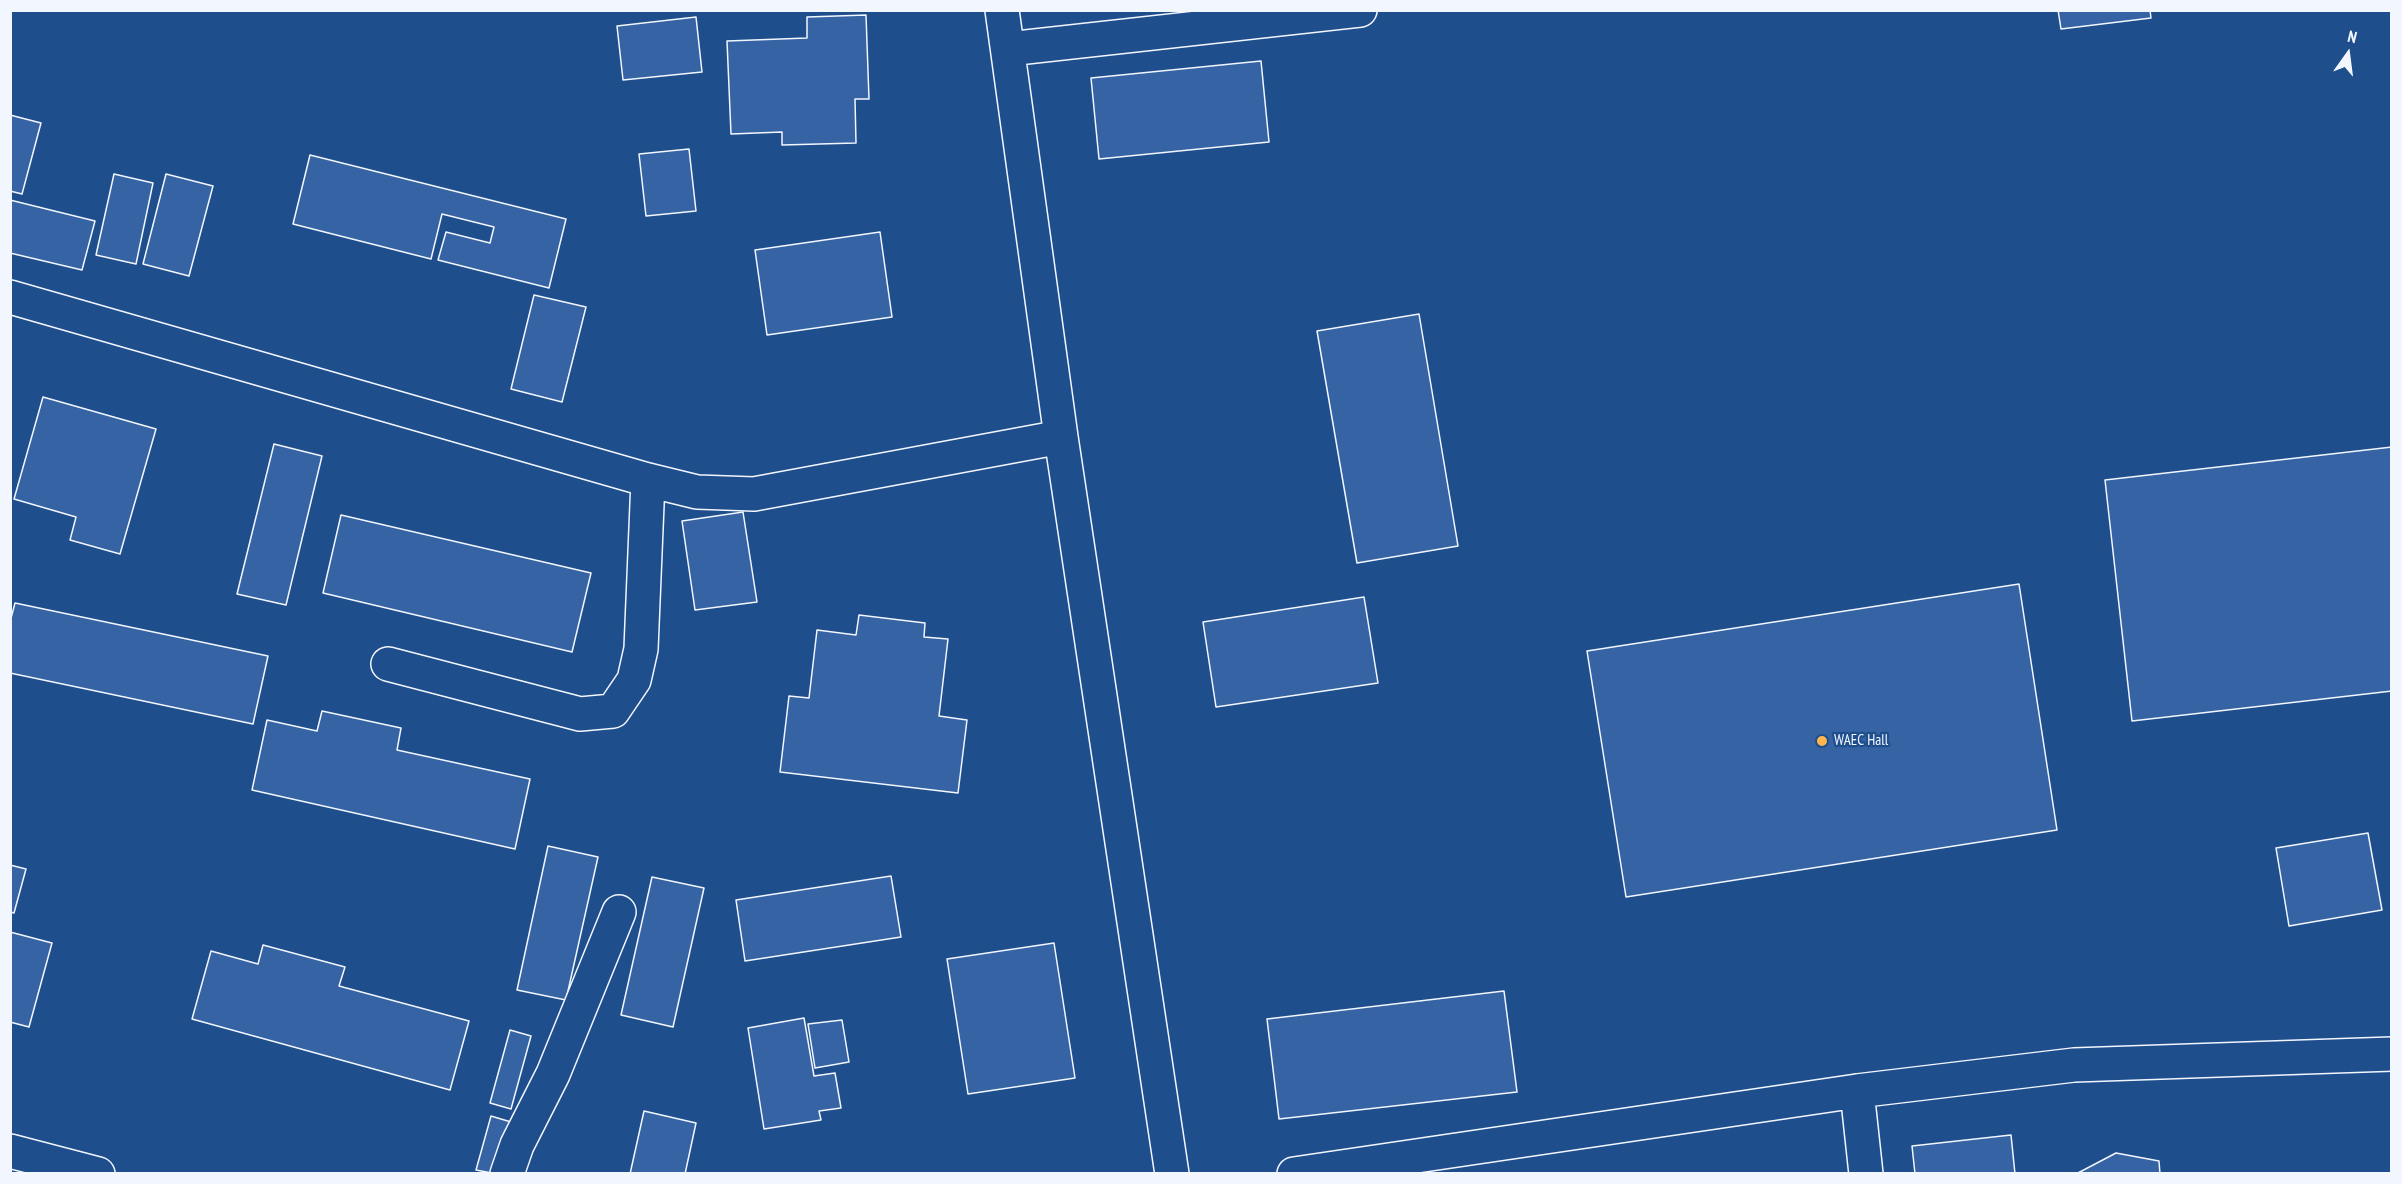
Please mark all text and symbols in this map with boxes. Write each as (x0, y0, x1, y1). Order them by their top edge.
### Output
north arrow (2318, 24, 2378, 84)
text: N (2346, 26, 2359, 47)
place label: WAEC Hall (1834, 732, 1888, 750)
marker: WAEC Hall (1815, 734, 1829, 748)

